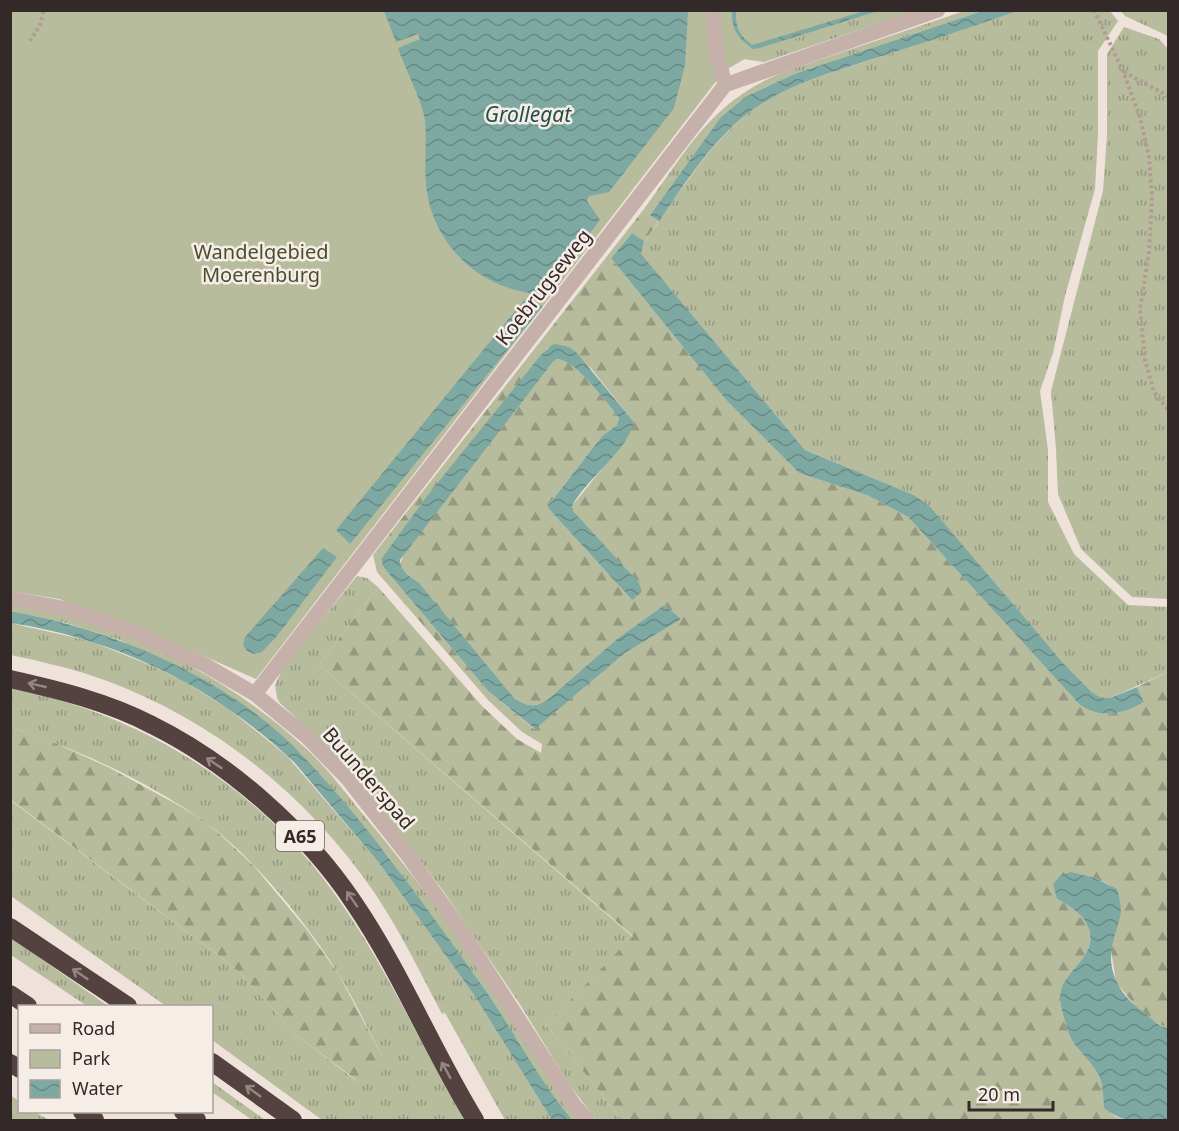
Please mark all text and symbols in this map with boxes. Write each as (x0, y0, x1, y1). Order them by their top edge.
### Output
water label: Grollegat (485, 100, 572, 128)
street label: Koebrugseweg (489, 223, 597, 351)
park label: Wandelgebied Moerenburg (193, 238, 329, 288)
one-way arrow (28, 678, 47, 690)
street label: Buunderspad (317, 721, 421, 835)
one-way arrow (206, 757, 222, 769)
road number: A65 (276, 821, 324, 851)
one-way arrow (346, 892, 358, 908)
one-way arrow (72, 968, 88, 980)
legend (18, 1005, 213, 1113)
text: Road (72, 1016, 115, 1040)
text: Park (72, 1046, 110, 1070)
one-way arrow (440, 1062, 452, 1079)
scale bar (969, 1074, 1053, 1112)
text: Water (72, 1076, 123, 1100)
text: 20 m (978, 1082, 1020, 1106)
one-way arrow (245, 1084, 261, 1097)

